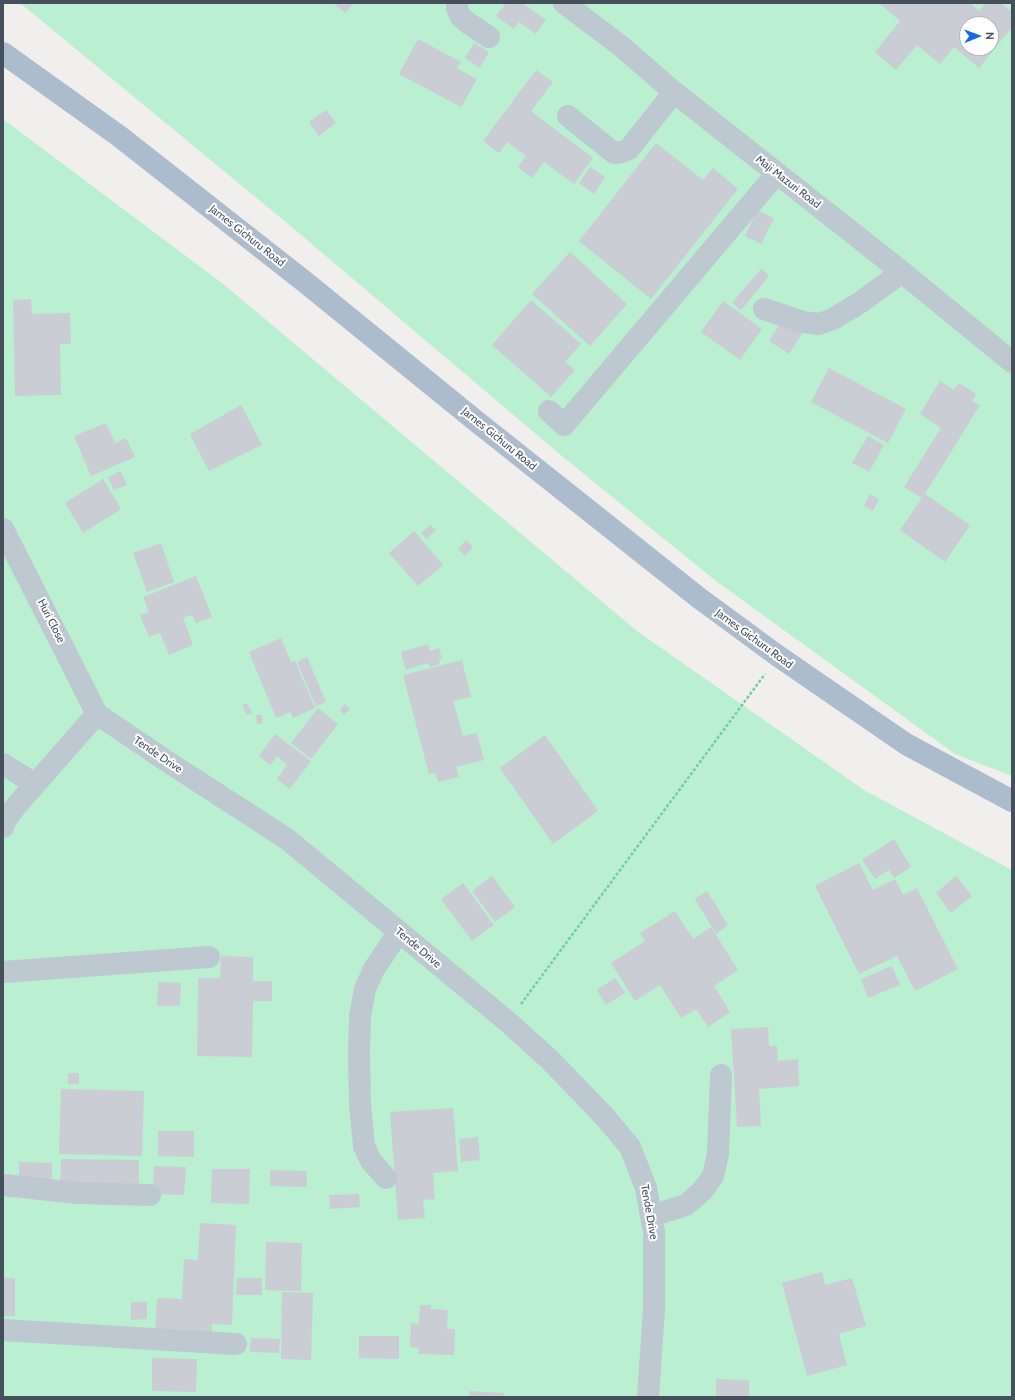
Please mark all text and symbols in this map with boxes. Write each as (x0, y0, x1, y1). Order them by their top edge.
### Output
north arrow (959, 16, 999, 56)
text: N (983, 32, 997, 40)
street label: Maji Mazuri Road (753, 153, 823, 211)
street label: James Gichuru Road (207, 202, 287, 270)
street label: James Gichuru Road (459, 405, 539, 473)
street label: Huri Close (34, 597, 68, 645)
street label: James Gichuru Road (713, 607, 795, 671)
street label: Tende Drive (131, 734, 185, 776)
street label: Tende Drive (392, 925, 444, 971)
street label: Tende Drive (638, 1183, 660, 1241)

